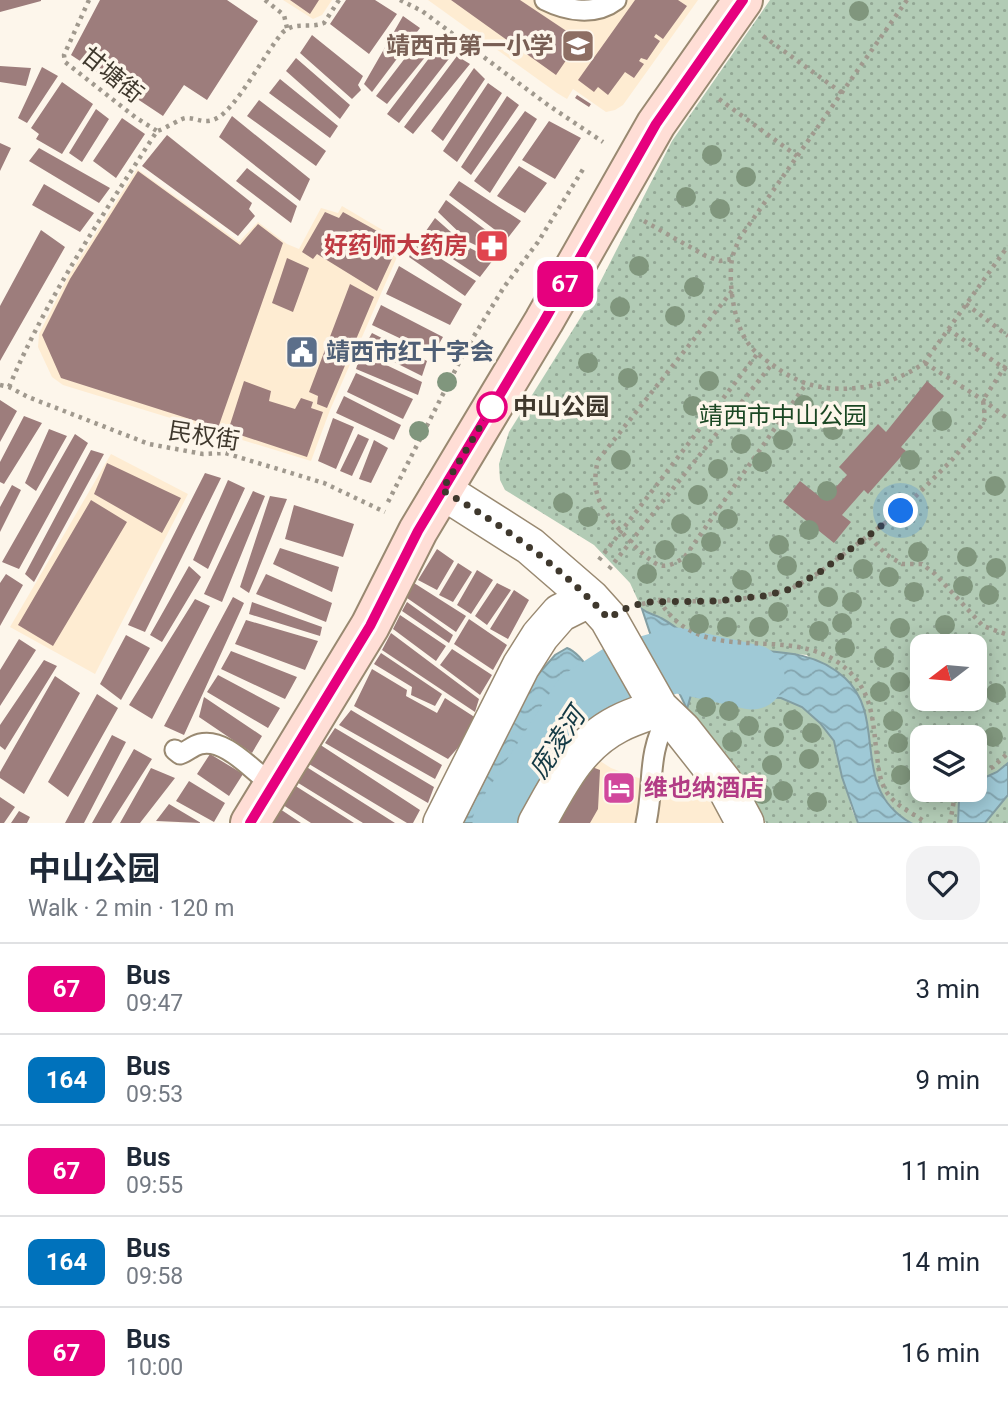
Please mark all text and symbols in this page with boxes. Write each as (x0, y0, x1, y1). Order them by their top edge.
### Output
school or university icon: 靖西市第一小学 (559, 27, 597, 65)
place label: 靖西市第一小学 (386, 32, 554, 60)
street label: 甘塘街 (75, 41, 149, 109)
pharmacy icon: 好药师大药房 (473, 227, 511, 265)
place label: 好药师大药房 (324, 232, 468, 260)
line badge: 67 (534, 261, 596, 307)
text: 67 (551, 270, 579, 298)
public building icon: 靖西市红十字会 (283, 333, 321, 371)
place label: 靖西市红十字会 (326, 338, 494, 366)
marker: 中山公园 (477, 392, 507, 422)
place label: 中山公园 (513, 393, 609, 421)
park label: 靖西市中山公园 (699, 402, 867, 430)
street label: 民权街 (166, 417, 242, 455)
your location (883, 493, 918, 528)
north arrow (910, 634, 987, 710)
map controls (910, 634, 987, 802)
water label: 庞凌河 (523, 698, 594, 784)
button: layers (910, 725, 987, 802)
hotel icon: 维也纳酒店 (600, 769, 638, 807)
place label: 维也纳酒店 (644, 774, 764, 802)
button: heart (906, 846, 980, 920)
text: 中山公园 (28, 849, 160, 888)
text: Walk · 2 min · 120 m (28, 895, 234, 922)
text: Bus (126, 960, 171, 990)
text: 3 min (915, 974, 980, 1004)
text: 67 (53, 975, 80, 1003)
text: 09:47 (126, 990, 183, 1017)
text: Bus (126, 1051, 171, 1081)
text: 9 min (915, 1065, 980, 1095)
text: 164 (46, 1066, 87, 1094)
text: 09:53 (126, 1081, 183, 1108)
text: Bus (126, 1142, 171, 1172)
text: 11 min (901, 1156, 980, 1186)
text: 67 (53, 1157, 80, 1185)
text: 09:55 (126, 1172, 183, 1199)
text: Bus (126, 1233, 171, 1263)
text: 14 min (901, 1247, 980, 1277)
text: 164 (46, 1248, 87, 1276)
text: 09:58 (126, 1263, 183, 1290)
text: Bus (126, 1324, 171, 1354)
text: 16 min (901, 1338, 980, 1368)
text: 67 (53, 1339, 80, 1367)
text: 10:00 (126, 1354, 183, 1381)

